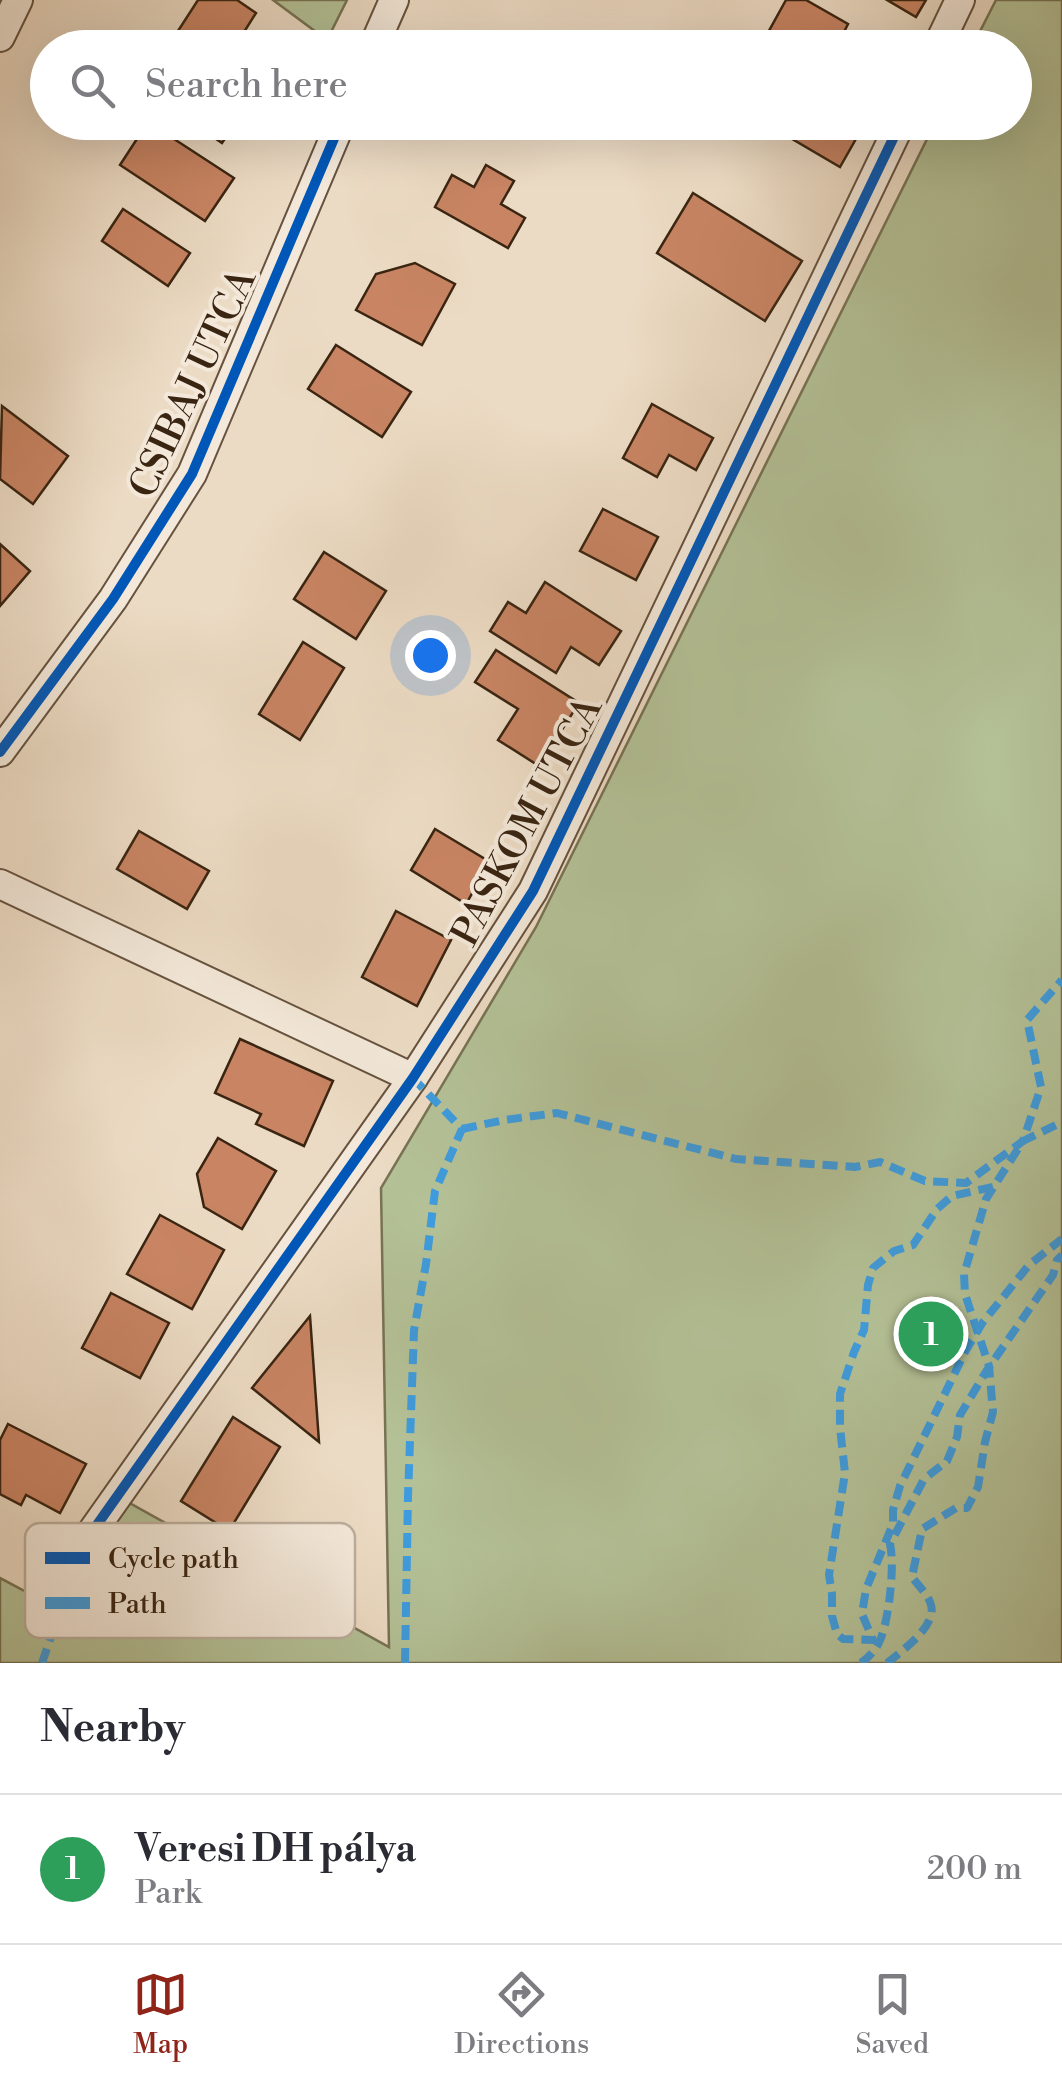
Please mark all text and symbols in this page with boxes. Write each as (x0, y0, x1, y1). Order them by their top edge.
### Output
search box (30, 30, 1032, 140)
icon: search (65, 58, 120, 113)
text: Search here (145, 62, 348, 109)
street label: CSIBAJ UTCA (120, 261, 267, 506)
your location (405, 630, 456, 681)
street label: PASKOM UTCA (442, 688, 613, 954)
pin: 1 (898, 1296, 964, 1372)
legend (25, 1523, 355, 1638)
text: Cycle path (108, 1542, 239, 1577)
text: Path (108, 1587, 167, 1622)
text: Nearby (40, 1702, 185, 1755)
text: Veresi DH pálya (135, 1826, 416, 1873)
text: 1 (65, 1849, 80, 1889)
text: 200 m (927, 1849, 1022, 1889)
text: Park (135, 1873, 202, 1913)
tab: Map (133, 1967, 188, 2062)
tab: Directions (454, 1967, 589, 2062)
tab: Saved (855, 1967, 929, 2062)

